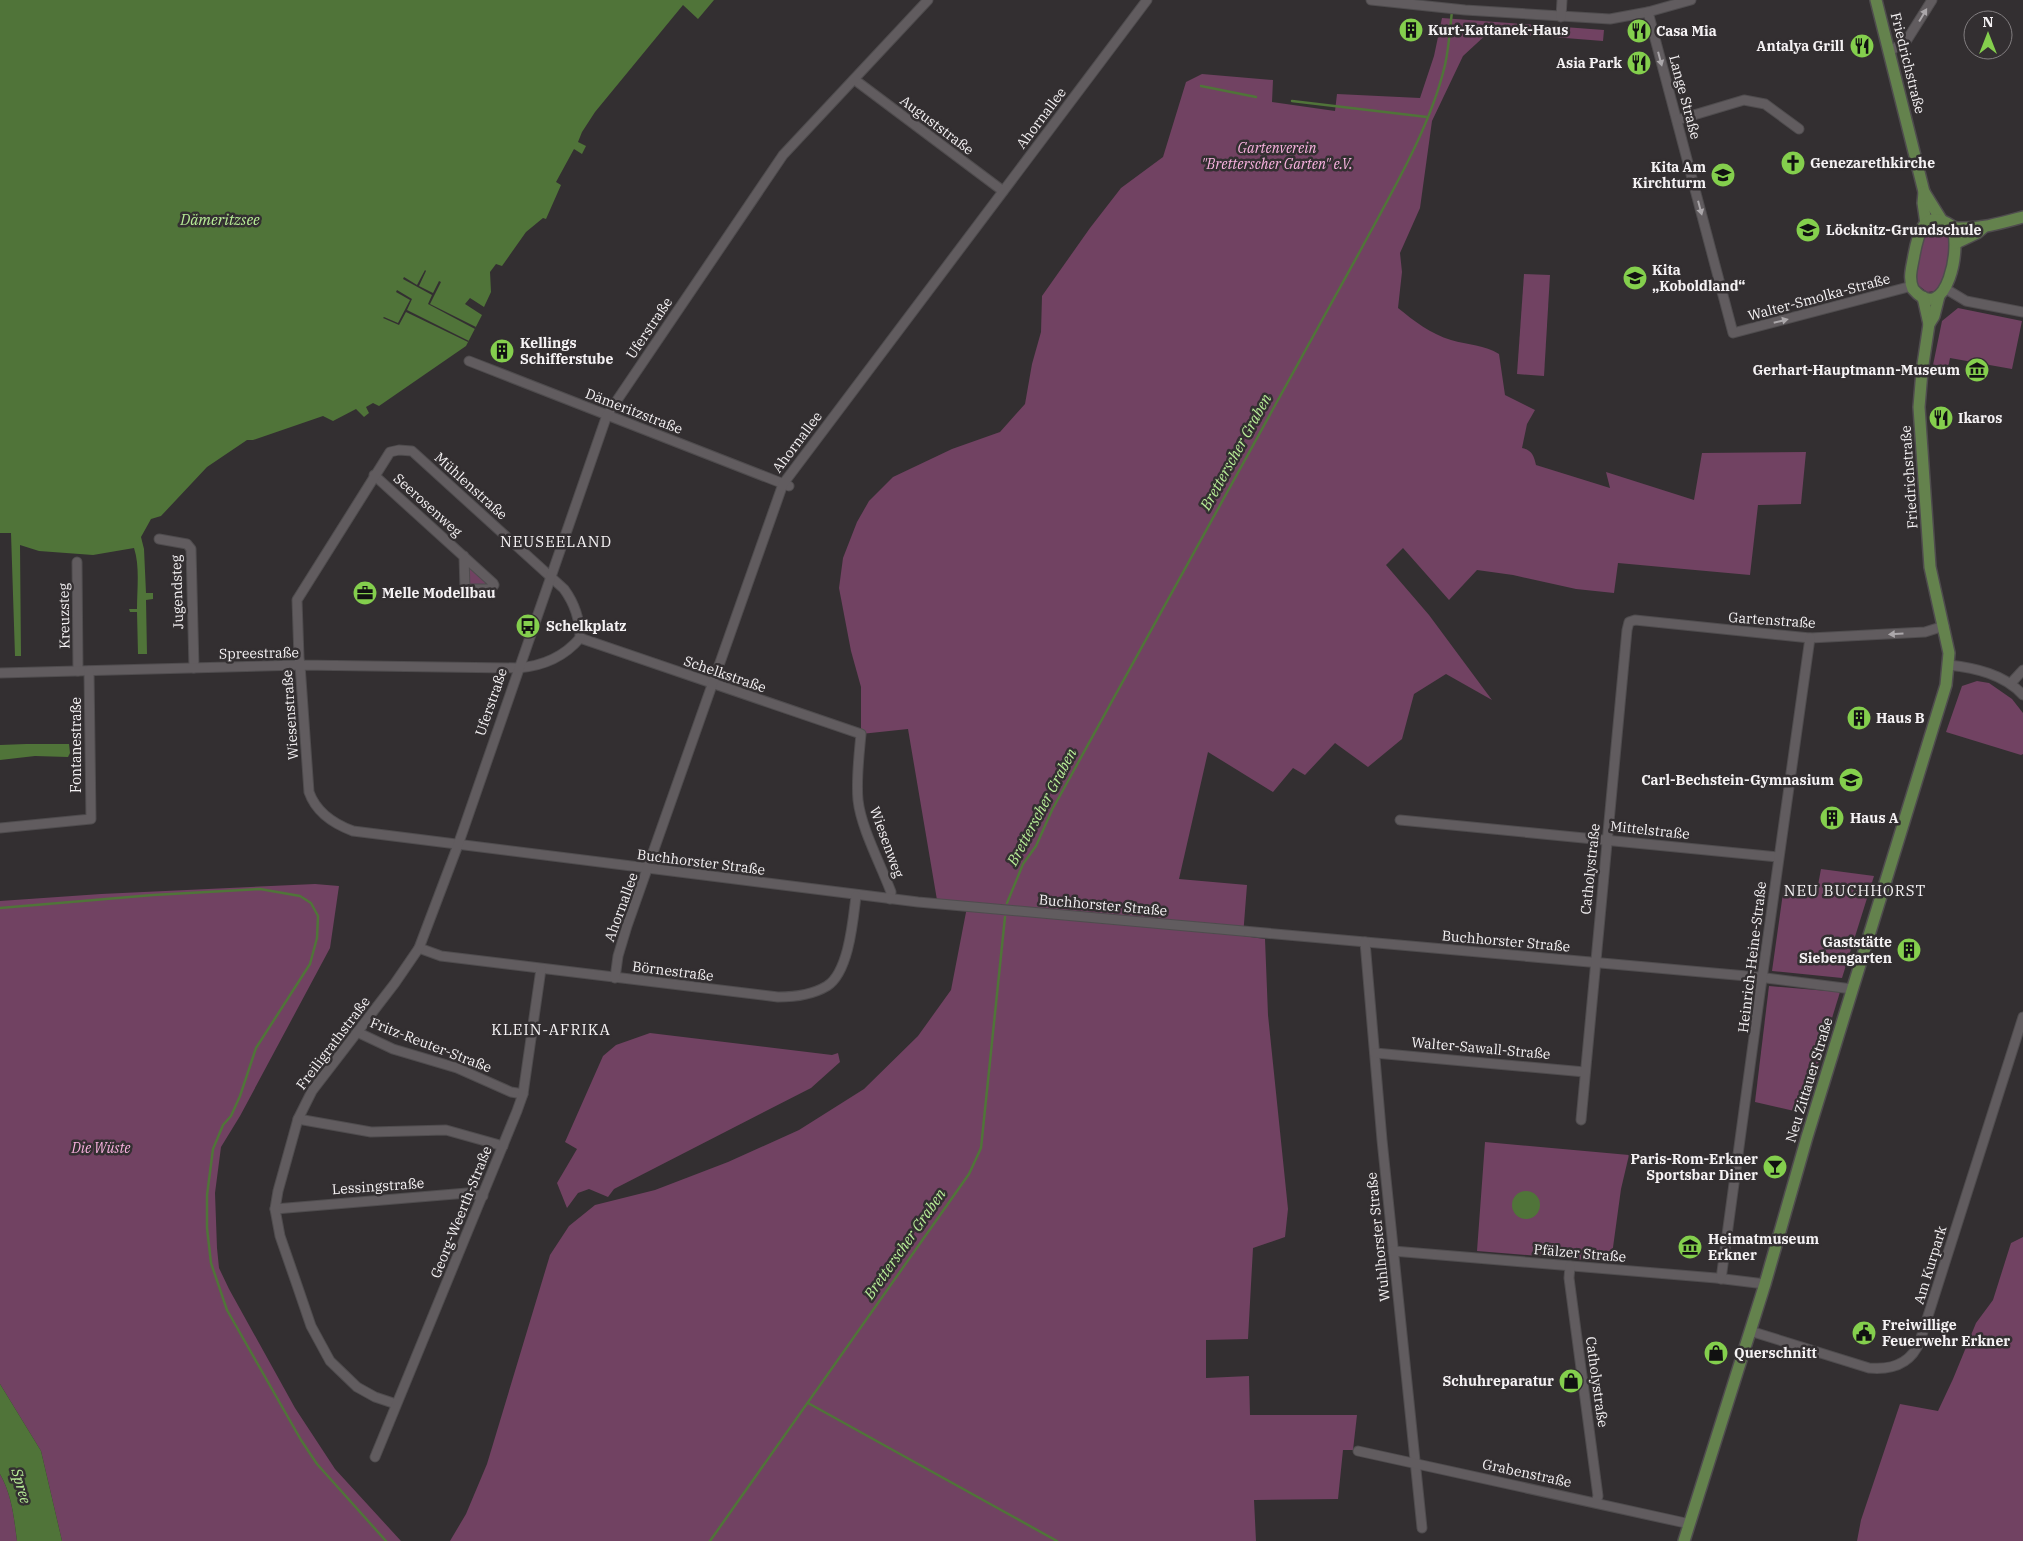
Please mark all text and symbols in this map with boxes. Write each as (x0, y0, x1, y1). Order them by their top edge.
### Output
one-way arrow (1918, 8, 1927, 21)
street label: Friedrichstraße (1887, 10, 1929, 116)
north arrow (1963, 10, 2013, 60)
text: N (1982, 13, 1994, 31)
building icon: Kurt-Kattanek-Haus (1398, 17, 1424, 43)
restaurant icon: Casa Mia (1626, 18, 1652, 44)
place label: Kurt-Kattanek-Haus (1428, 21, 1568, 39)
place label: Casa Mia (1656, 22, 1717, 40)
restaurant icon: Antalya Grill (1849, 33, 1875, 59)
place label: Antalya Grill (1757, 37, 1844, 55)
restaurant icon: Asia Park (1626, 50, 1652, 76)
one-way arrow (1657, 52, 1665, 67)
street label: Lange Straße (1665, 53, 1705, 141)
place label: Asia Park (1556, 54, 1622, 72)
street label: Ahornallee (1012, 84, 1070, 152)
street label: Auguststraße (896, 91, 978, 159)
park label: Gartenverein "Bretterscher Garten" e.V. (1201, 139, 1353, 173)
church icon: Genezarethkirche (1780, 150, 1806, 176)
place label: Genezarethkirche (1810, 154, 1935, 172)
place label: Kita Am Kirchturm (1632, 158, 1706, 192)
school or university icon: Kita Am Kirchturm (1710, 162, 1736, 188)
one-way arrow (1697, 200, 1705, 215)
water label: Dämeritzsee (179, 210, 260, 229)
school or university icon: Löcknitz-Grundschule (1795, 217, 1821, 243)
place label: Löcknitz-Grundschule (1826, 221, 1982, 239)
place label: Kita „Koboldland“ (1652, 261, 1746, 295)
school or university icon: Kita „Koboldland“ (1622, 265, 1648, 291)
street label: Walter-Smolka-Straße (1746, 269, 1892, 325)
street label: Uferstraße (622, 294, 676, 362)
one-way arrow (1773, 317, 1788, 325)
place label: Kellings Schifferstube (520, 334, 613, 368)
building icon: Kellings Schifferstube (489, 338, 515, 364)
museum icon: Gerhart-Hauptmann-Museum (1964, 357, 1990, 383)
place label: Gerhart-Hauptmann-Museum (1752, 361, 1960, 379)
street label: Dämeritzstraße (583, 384, 685, 438)
water label: Bretterscher Graben (1195, 390, 1276, 514)
restaurant icon: Ikaros (1928, 405, 1954, 431)
street label: Ahornallee (768, 408, 826, 476)
place label: Ikaros (1958, 409, 2002, 427)
street label: Friedrichstraße (1896, 425, 1922, 529)
street label: Mühlenstraße (431, 448, 511, 524)
street label: Seerosenweg (390, 469, 466, 541)
district label: NEUSEELAND (500, 532, 612, 551)
street label: Jugendsteg (167, 554, 187, 629)
office icon: Melle Modellbau (352, 580, 378, 606)
street label: Kreuzsteg (54, 583, 74, 649)
place label: Melle Modellbau (382, 584, 495, 602)
street label: Gartenstraße (1728, 608, 1816, 632)
bus stop icon: Schelkplatz (515, 613, 541, 639)
place label: Schelkplatz (546, 617, 626, 635)
one-way arrow (1888, 630, 1904, 638)
street label: Spreestraße (219, 643, 299, 663)
street label: Schelkstraße (681, 651, 769, 697)
street label: Uferstraße (471, 666, 511, 738)
street label: Wiesenstraße (278, 669, 302, 761)
street label: Fontanestraße (67, 697, 85, 793)
building icon: Haus B (1846, 705, 1872, 731)
place label: Haus B (1876, 709, 1925, 727)
water label: Bretterscher Graben (1002, 744, 1081, 870)
school or university icon: Carl-Bechstein-Gymnasium (1838, 767, 1864, 793)
place label: Carl-Bechstein-Gymnasium (1641, 771, 1834, 789)
street label: Wiesenweg (866, 804, 908, 880)
building icon: Haus A (1819, 805, 1845, 831)
place label: Haus A (1850, 809, 1899, 827)
street label: Mittelstraße (1609, 817, 1691, 843)
street label: Catholystraße (1576, 823, 1604, 915)
street label: Buchhorster Straße (636, 845, 766, 879)
street label: Ahornallee (600, 870, 642, 944)
street label: Heinrich-Heine-Straße (1734, 880, 1770, 1034)
district label: NEU BUCHHORST (1784, 881, 1926, 900)
street label: Buchhorster Straße (1038, 890, 1168, 920)
street label: Buchhorster Straße (1441, 926, 1571, 956)
place label: Gaststätte Siebengarten (1799, 933, 1892, 967)
building icon: Gaststätte Siebengarten (1896, 937, 1922, 963)
street label: Börnestraße (631, 957, 715, 985)
street label: Freiligrathstraße (292, 993, 374, 1093)
street label: Fritz-Reuter-Straße (368, 1013, 494, 1077)
street label: Neu Zittauer Straße (1781, 1015, 1837, 1145)
district label: KLEIN-AFRIKA (491, 1020, 611, 1039)
street label: Walter-Sawall-Straße (1411, 1033, 1551, 1063)
park label: Die Wüste (70, 1139, 131, 1157)
street label: Georg-Weerth-Straße (426, 1143, 496, 1281)
place label: Paris-Rom-Erkner Sportsbar Diner (1630, 1150, 1758, 1184)
bar icon: Paris-Rom-Erkner Sportsbar Diner (1762, 1154, 1788, 1180)
street label: Wuhlhorster Straße (1362, 1171, 1394, 1303)
street label: Lessingstraße (331, 1174, 425, 1198)
water label: Bretterscher Graben (859, 1185, 950, 1303)
street label: Am Kurpark (1909, 1223, 1951, 1307)
place label: Heimatmuseum Erkner (1708, 1230, 1820, 1264)
museum icon: Heimatmuseum Erkner (1677, 1234, 1703, 1260)
street label: Pfälzer Straße (1533, 1240, 1627, 1266)
place label: Freiwillige Feuerwehr Erkner (1882, 1316, 2010, 1350)
public building icon: Freiwillige Feuerwehr Erkner (1851, 1320, 1877, 1346)
street label: Catholystraße (1582, 1335, 1612, 1429)
shop icon: Querschnitt (1703, 1340, 1729, 1366)
place label: Querschnitt (1734, 1344, 1817, 1362)
shop icon: Schuhreparatur (1558, 1368, 1584, 1394)
place label: Schuhreparatur (1443, 1372, 1554, 1390)
street label: Grabenstraße (1481, 1455, 1573, 1491)
water label: Spree (7, 1465, 36, 1506)

